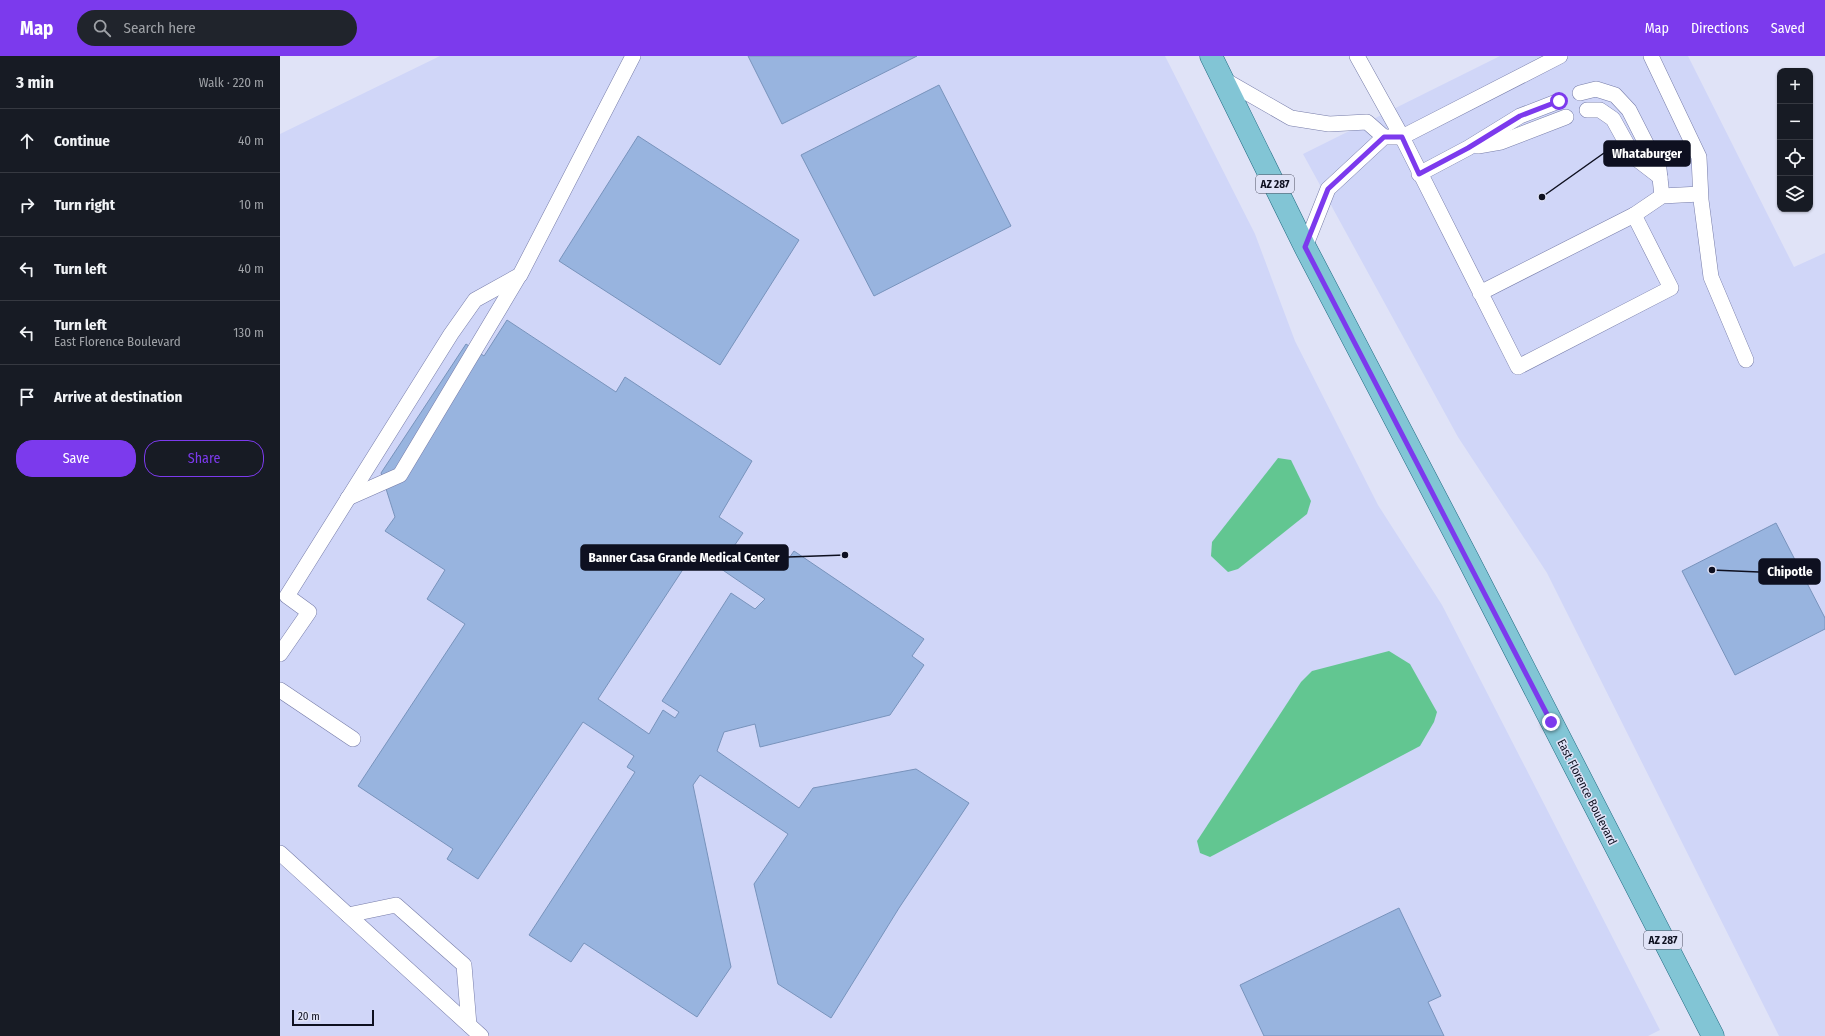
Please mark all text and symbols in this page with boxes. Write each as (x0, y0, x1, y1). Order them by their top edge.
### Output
search box (77, 10, 357, 46)
text: Map (20, 17, 53, 40)
icon: search (91, 17, 113, 39)
text: Search here (123, 19, 196, 37)
text: Map (1645, 20, 1669, 37)
text: Directions (1691, 20, 1749, 37)
text: Saved (1771, 20, 1805, 37)
map controls (1777, 68, 1813, 212)
button: + (1777, 68, 1813, 104)
text: 3 min (16, 72, 54, 93)
text: Walk · 220 m (199, 75, 264, 90)
route start (1550, 92, 1568, 110)
button: − (1777, 104, 1813, 140)
icon: ahead (16, 130, 38, 152)
text: Continue (54, 132, 110, 150)
text: 40 m (238, 133, 264, 148)
button: locate (1777, 140, 1813, 176)
callout: Whataburger (1604, 141, 1690, 166)
text: Whataburger (1612, 146, 1682, 161)
road number: AZ 287 (1256, 175, 1294, 193)
button: layers (1777, 176, 1813, 212)
icon: right (16, 194, 38, 216)
text: Turn right (54, 196, 115, 214)
text: 10 m (239, 197, 264, 212)
icon: left (16, 258, 38, 280)
text: Turn left (54, 260, 107, 278)
text: 40 m (238, 261, 264, 276)
text: Turn left (54, 316, 107, 334)
icon: left (16, 322, 38, 344)
text: 130 m (233, 325, 264, 340)
text: East Florence Boulevard (54, 334, 181, 349)
icon: arrive (16, 386, 38, 408)
text: Arrive at destination (54, 388, 182, 406)
button: Save (16, 440, 136, 477)
button: Share (144, 440, 264, 477)
callout: Banner Casa Grande Medical Center (581, 545, 788, 570)
text: Banner Casa Grande Medical Center (588, 550, 780, 565)
callout: Chipotle (1759, 559, 1820, 584)
text: Chipotle (1767, 564, 1813, 579)
route end (1542, 713, 1560, 731)
street label: East Florence Boulevard (1554, 737, 1620, 847)
road number: AZ 287 (1644, 931, 1682, 949)
scale bar (292, 1008, 374, 1027)
text: 20 m (298, 1010, 320, 1023)

